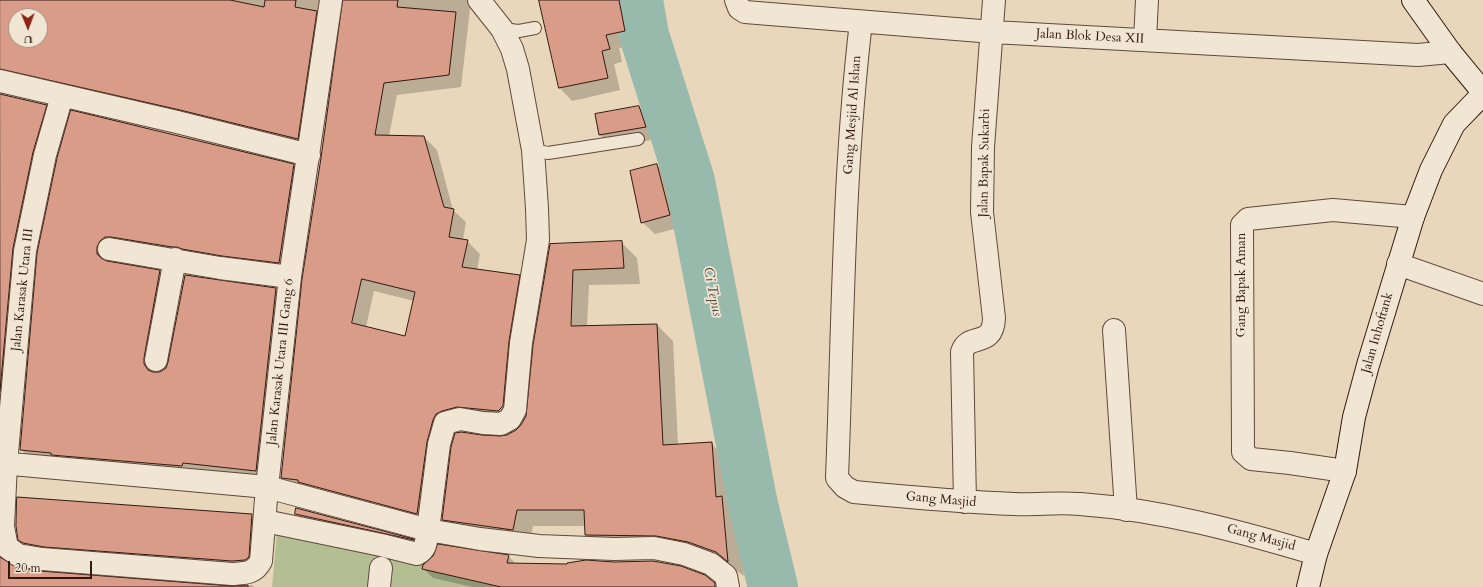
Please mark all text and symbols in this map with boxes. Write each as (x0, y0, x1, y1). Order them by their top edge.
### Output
north arrow (8, 8, 48, 48)
street label: Jalan Blok Desa XII (1035, 26, 1145, 48)
text: U (24, 32, 33, 47)
street label: Gang Mesjid Al Ishan (841, 55, 865, 175)
street label: Jalan Bapak Sukarbi (976, 108, 994, 218)
street label: Jalan Karasak Utara III (9, 228, 37, 352)
street label: Gang Bapak Aman (1234, 233, 1250, 337)
water label: Ci Tepus (699, 266, 725, 318)
street label: Jalan Karasak Utara III Gang 6 (264, 278, 298, 446)
street label: Jalan Inhoftank (1359, 291, 1397, 375)
street label: Gang Masjid (905, 489, 977, 511)
street label: Gang Masjid (1225, 521, 1297, 555)
scale bar (10, 553, 94, 579)
text: 20 m (15, 560, 41, 576)

